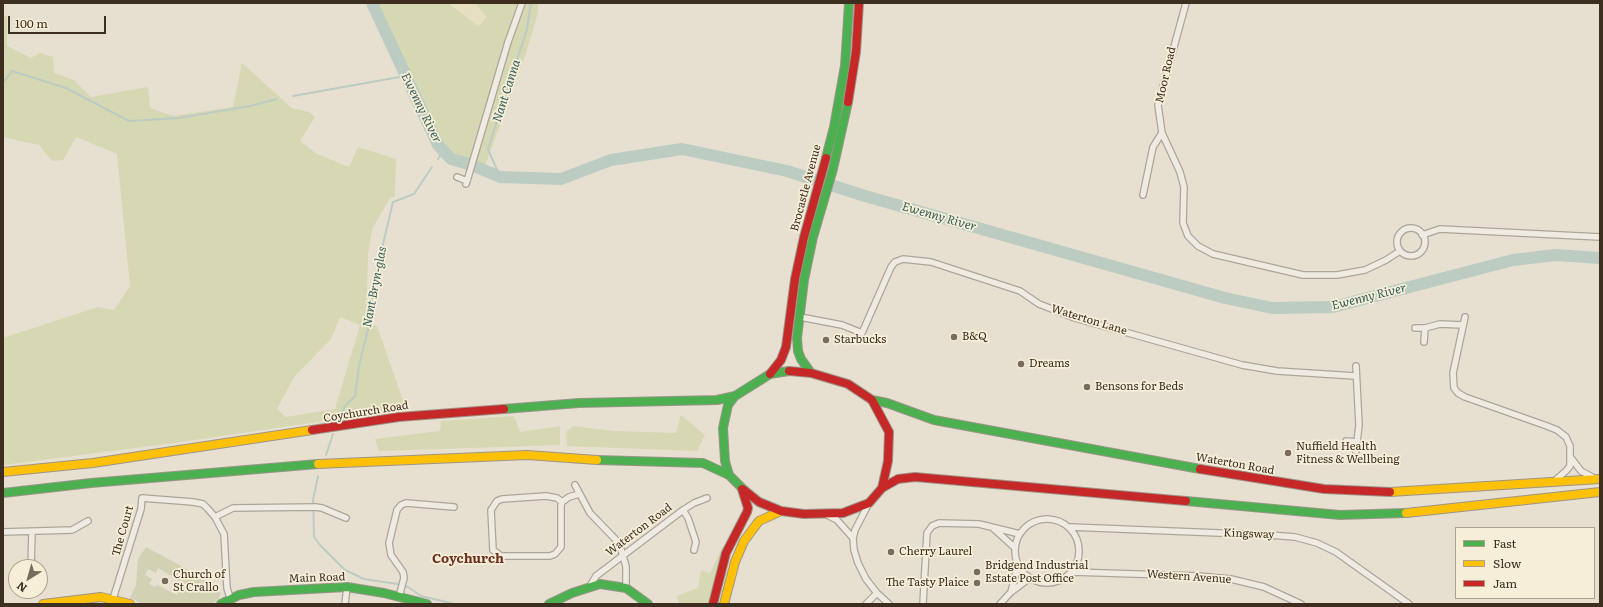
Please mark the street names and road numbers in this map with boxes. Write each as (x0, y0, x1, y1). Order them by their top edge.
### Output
street label: Moor Road (1153, 45, 1179, 105)
street label: Brocastle Avenue (788, 143, 824, 233)
street label: Waterton Lane (1049, 302, 1129, 338)
street label: Coychurch Road (322, 399, 410, 425)
street label: Waterton Road (1195, 451, 1275, 477)
street label: Waterton Road (603, 501, 675, 559)
street label: The Court (109, 504, 137, 558)
street label: Kingsway (1223, 527, 1275, 541)
street label: Western Avenue (1146, 567, 1232, 587)
street label: Main Road (289, 570, 345, 586)

